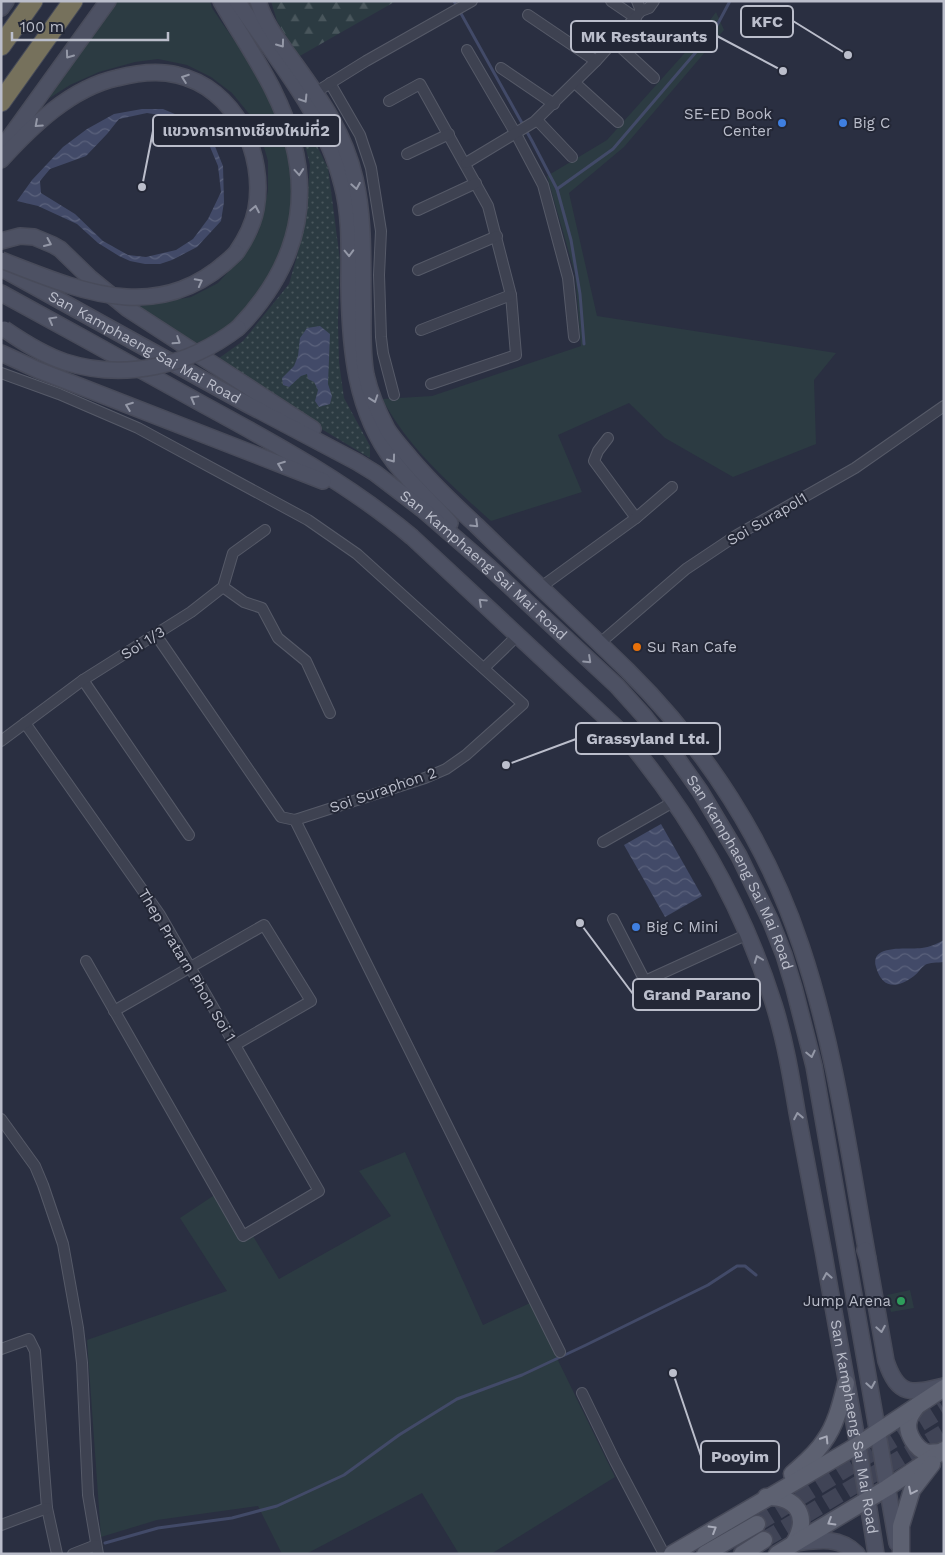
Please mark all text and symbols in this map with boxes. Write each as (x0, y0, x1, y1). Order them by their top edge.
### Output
callout: KFC (741, 6, 793, 37)
scale bar (12, 10, 169, 42)
text: KFC (751, 12, 783, 31)
text: 100 m (20, 18, 64, 36)
callout: MK Restaurants (571, 21, 717, 52)
text: MK Restaurants (581, 27, 708, 46)
one-way arrow (275, 38, 284, 48)
one-way arrow (66, 49, 75, 59)
one-way arrow (182, 74, 190, 84)
one-way arrow (298, 94, 307, 103)
place label: SE-ED Book Center (684, 105, 772, 140)
place label: Big C (853, 114, 890, 132)
callout: แขวงการทางเชียงใหม่ที่2 (153, 115, 340, 146)
marker: SE-ED Book Center (776, 117, 788, 129)
marker: Big C (837, 117, 849, 129)
one-way arrow (34, 118, 43, 127)
text: แขวงการทางเชียงใหม่ที่2 (162, 119, 330, 140)
one-way arrow (293, 168, 304, 176)
one-way arrow (350, 182, 361, 190)
one-way arrow (249, 205, 260, 214)
one-way arrow (43, 237, 52, 248)
one-way arrow (344, 249, 355, 257)
one-way arrow (194, 279, 203, 289)
street label: San Kamphaeng Sai Mai Road (45, 287, 244, 408)
one-way arrow (48, 317, 57, 327)
one-way arrow (171, 335, 181, 344)
one-way arrow (368, 394, 378, 403)
one-way arrow (190, 395, 199, 405)
one-way arrow (126, 402, 134, 412)
one-way arrow (386, 453, 395, 463)
one-way arrow (277, 461, 286, 471)
street label: San Kamphaeng Sai Mai Road (396, 486, 571, 644)
street label: Soi Surapol1 (724, 489, 810, 549)
one-way arrow (469, 518, 478, 527)
one-way arrow (478, 598, 487, 607)
street label: Soi 1/3 (118, 622, 168, 664)
place label: Su Ran Cafe (647, 638, 737, 656)
marker: Su Ran Cafe (631, 641, 643, 653)
one-way arrow (583, 654, 592, 663)
callout: Grassyland Ltd. (576, 723, 720, 754)
text: Grassyland Ltd. (586, 729, 710, 748)
street label: Soi Suraphon 2 (327, 763, 439, 817)
street label: San Kamphaeng Sai Mai Road (682, 771, 797, 972)
street label: Thep Pratarn Phon Soi 1 (134, 885, 240, 1045)
place label: Big C Mini (646, 918, 718, 936)
marker: Big C Mini (630, 921, 642, 933)
one-way arrow (754, 955, 764, 964)
callout: Grand Parano (633, 979, 760, 1010)
text: Grand Parano (643, 985, 751, 1004)
one-way arrow (805, 1049, 816, 1058)
one-way arrow (793, 1112, 804, 1121)
one-way arrow (823, 1272, 833, 1280)
place label: Jump Arena (803, 1292, 891, 1310)
marker: Jump Arena (895, 1295, 907, 1307)
street label: San Kamphaeng Sai Mai Road (827, 1318, 882, 1535)
one-way arrow (875, 1324, 885, 1333)
one-way arrow (865, 1381, 875, 1390)
one-way arrow (819, 1435, 828, 1445)
callout: Pooyim (701, 1441, 779, 1472)
text: Pooyim (711, 1447, 769, 1466)
one-way arrow (908, 1486, 918, 1495)
one-way arrow (828, 1515, 837, 1525)
one-way arrow (708, 1525, 717, 1535)

